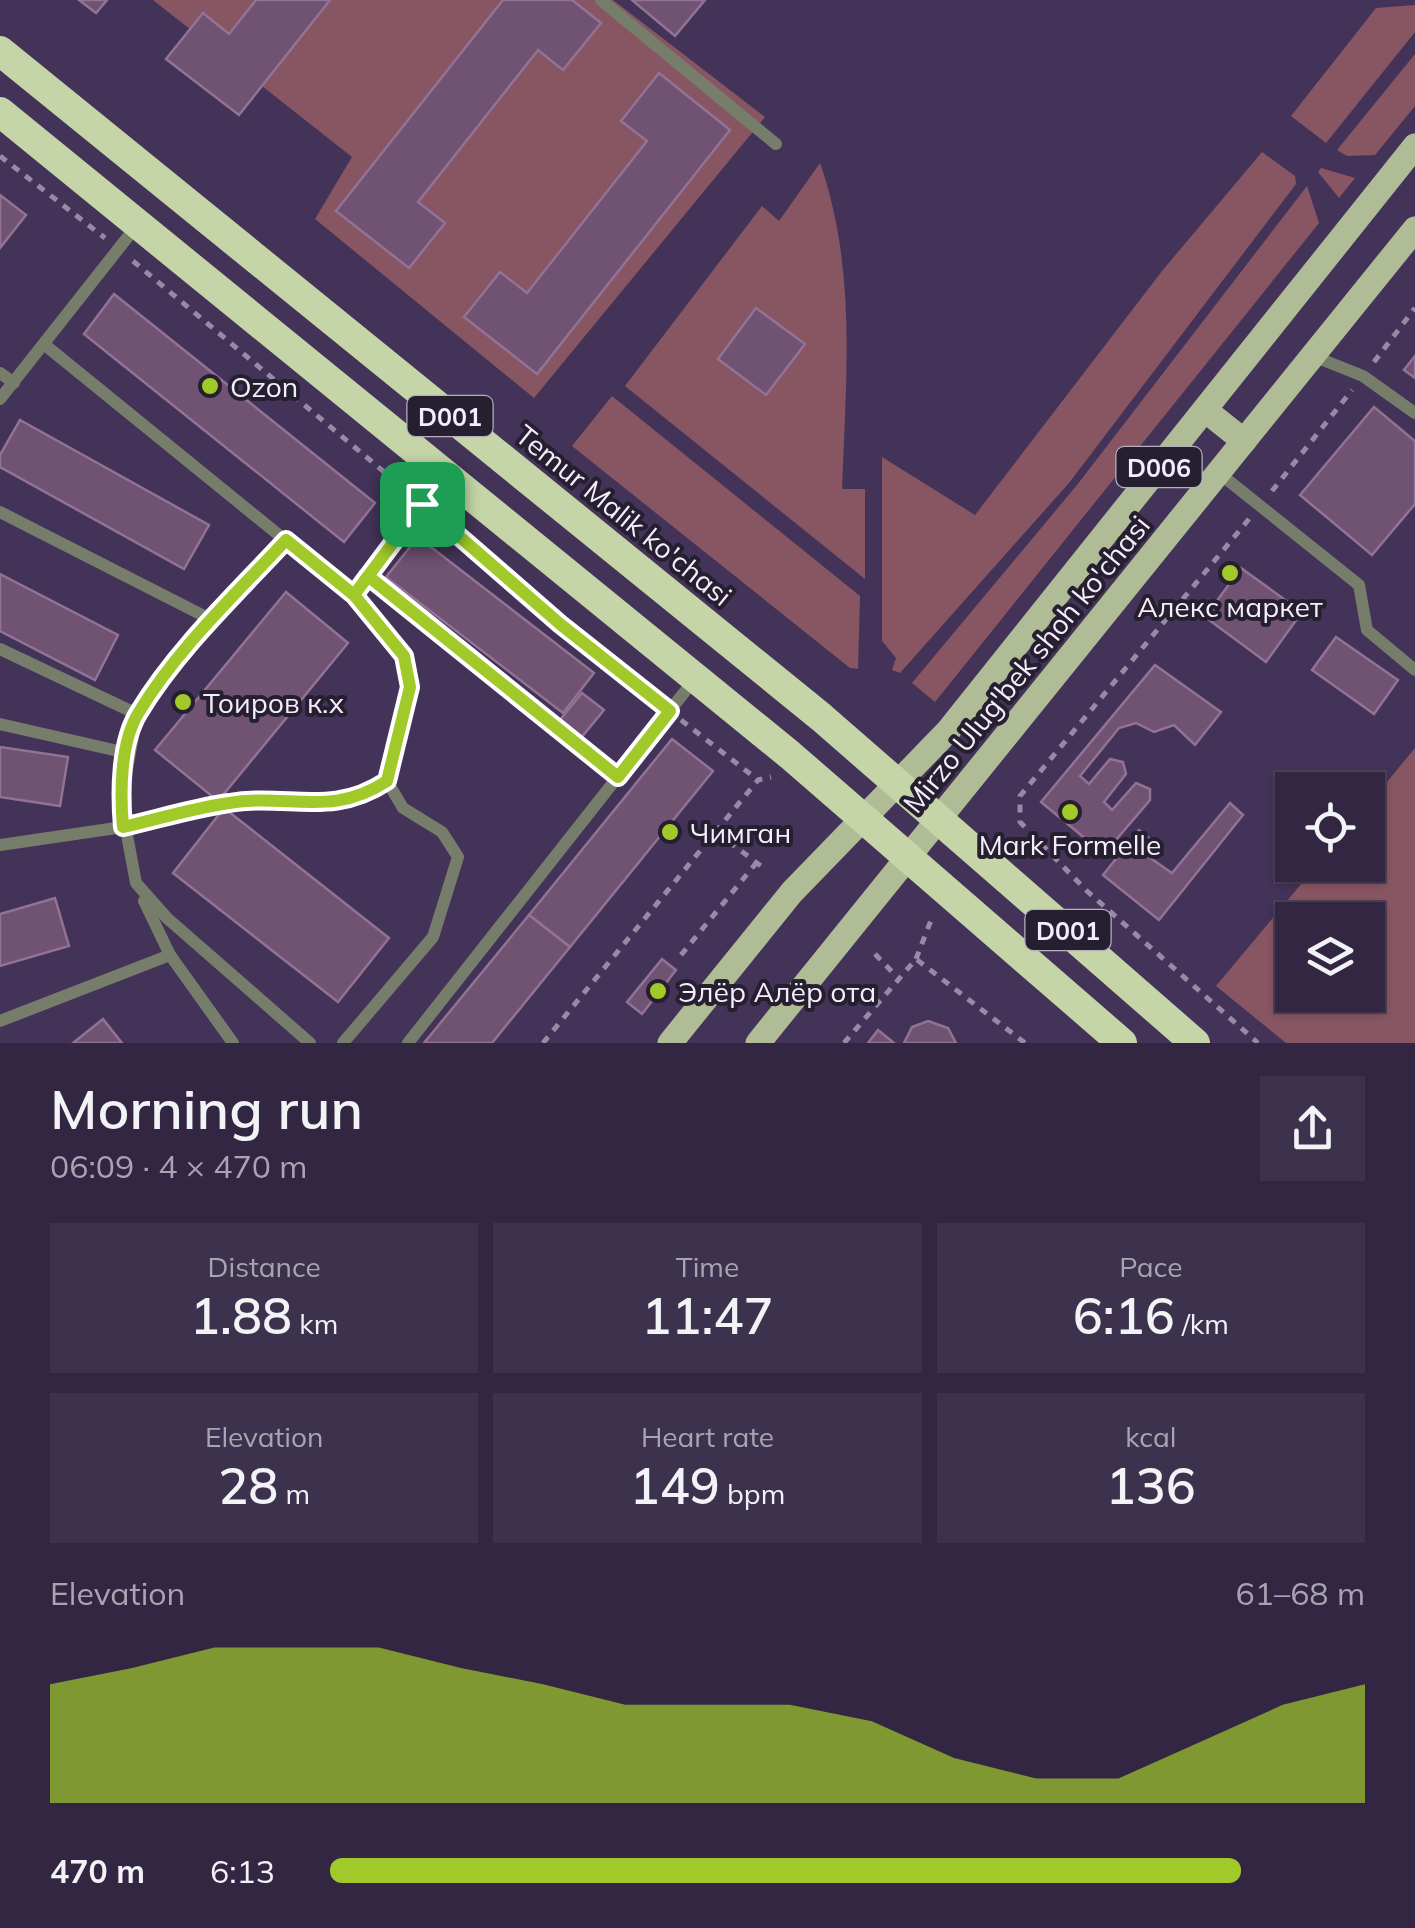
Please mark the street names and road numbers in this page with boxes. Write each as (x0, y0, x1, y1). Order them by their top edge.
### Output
road number: D001 (408, 396, 492, 436)
street label: Temur Malik ko'chasi (509, 417, 739, 613)
road number: D006 (1116, 447, 1202, 487)
street label: Mirzo Ulug'bek shoh ko'chasi (895, 508, 1157, 820)
road number: D001 (1026, 910, 1110, 950)

